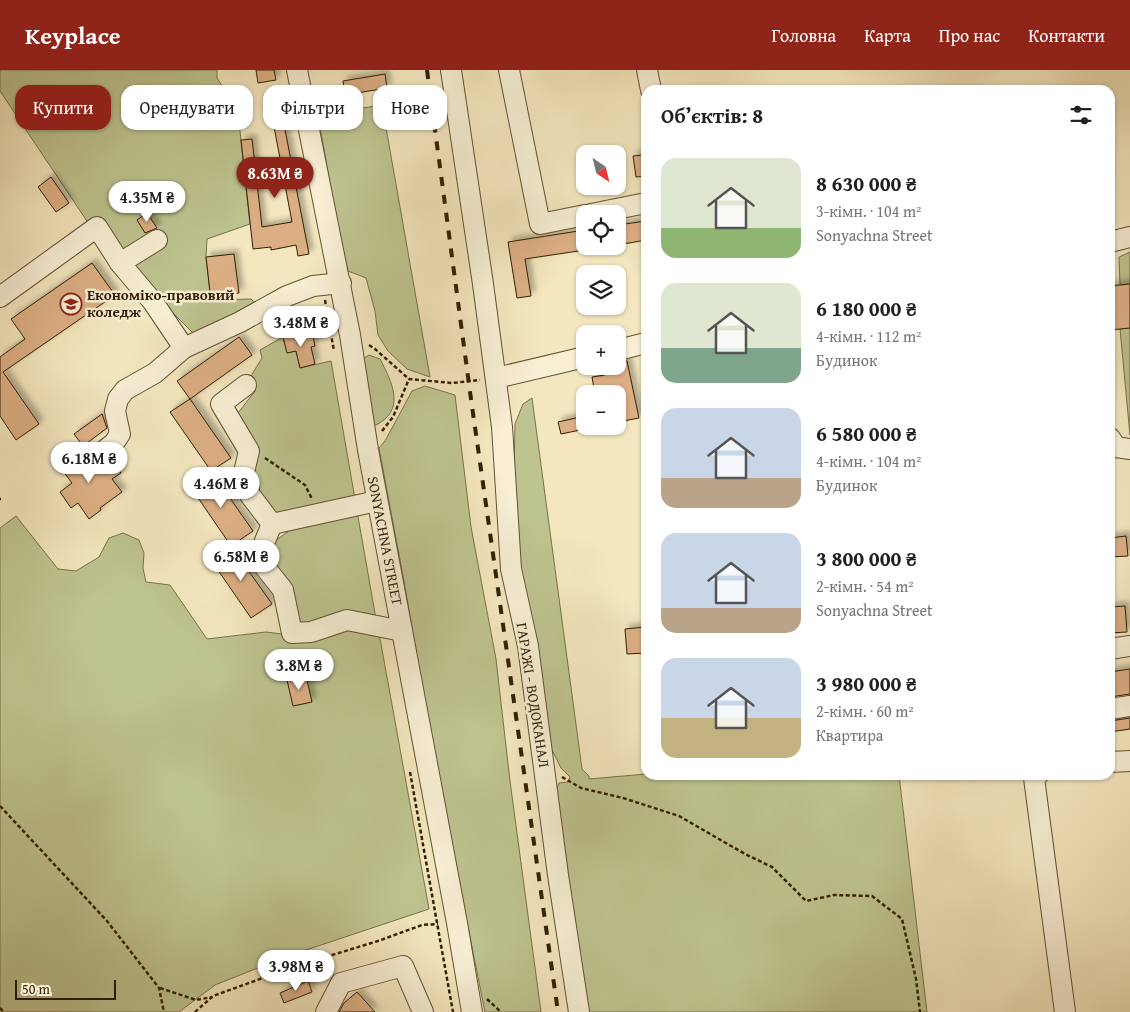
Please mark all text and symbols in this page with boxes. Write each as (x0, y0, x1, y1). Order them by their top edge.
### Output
text: Keyplace (25, 18, 121, 53)
text: Головна (771, 22, 836, 49)
text: Карта (864, 22, 911, 49)
text: Про нас (939, 22, 1000, 49)
text: Контакти (1028, 22, 1105, 49)
chip: Купити (15, 85, 111, 130)
chip: Орендувати (121, 85, 253, 130)
chip: Фільтри (263, 85, 363, 130)
chip: Нове (373, 85, 447, 130)
text: Об’єктів: 8 (661, 100, 763, 131)
icon: filters (1067, 101, 1095, 129)
north arrow (576, 145, 626, 195)
map controls (576, 145, 626, 435)
pin: 8.63M ₴ (229, 156, 321, 199)
text: 8.63M ₴ (248, 161, 302, 185)
text: 8 630 000 ₴ (816, 168, 917, 199)
icon: home (701, 178, 761, 238)
pin: 4.35M ₴ (101, 180, 193, 223)
text: 4.35M ₴ (120, 185, 174, 209)
text: 3-кімн. · 104 m² (816, 199, 921, 223)
button: locate (576, 205, 626, 255)
text: Sonyachna Street (816, 223, 933, 247)
button: layers (576, 265, 626, 315)
place label: Економіко-правовий коледж (87, 284, 235, 322)
school or university icon: Економіко-правовий коледж (59, 292, 83, 316)
text: 6 180 000 ₴ (816, 293, 917, 324)
icon: home (701, 303, 761, 363)
pin: 3.48M ₴ (255, 306, 347, 348)
text: 3.48M ₴ (274, 310, 328, 334)
text: 4-кімн. · 112 m² (816, 324, 921, 348)
button: + (576, 325, 626, 375)
text: Будинок (816, 348, 877, 372)
button: − (576, 385, 626, 435)
text: 6 580 000 ₴ (816, 418, 917, 449)
icon: home (701, 428, 761, 488)
pin: 6.18M ₴ (43, 442, 135, 484)
text: 6.18M ₴ (62, 446, 116, 470)
text: 4-кімн. · 104 m² (816, 449, 921, 473)
pin: 4.46M ₴ (175, 466, 267, 509)
text: 4.46M ₴ (194, 471, 248, 495)
text: Будинок (816, 473, 877, 497)
street label: SONYACHNA STREET (363, 474, 408, 608)
pin: 6.58M ₴ (195, 540, 287, 582)
text: 3 800 000 ₴ (816, 543, 917, 574)
text: 6.58M ₴ (214, 544, 268, 568)
icon: home (701, 553, 761, 613)
text: 2-кімн. · 54 m² (816, 574, 914, 598)
text: Sonyachna Street (816, 598, 933, 622)
street label: ГАРАЖІ - ВОДОКАНАЛ (512, 621, 555, 769)
pin: 3.8M ₴ (258, 648, 340, 691)
text: 3.8M ₴ (276, 653, 322, 677)
text: 3 980 000 ₴ (816, 668, 917, 699)
icon: home (701, 678, 761, 738)
text: 2-кімн. · 60 m² (816, 699, 914, 723)
text: Квартира (816, 723, 883, 747)
pin: 3.98M ₴ (250, 950, 342, 992)
text: 3.98M ₴ (269, 954, 323, 978)
scale bar (15, 977, 116, 1000)
text: 50 m (22, 979, 50, 999)

